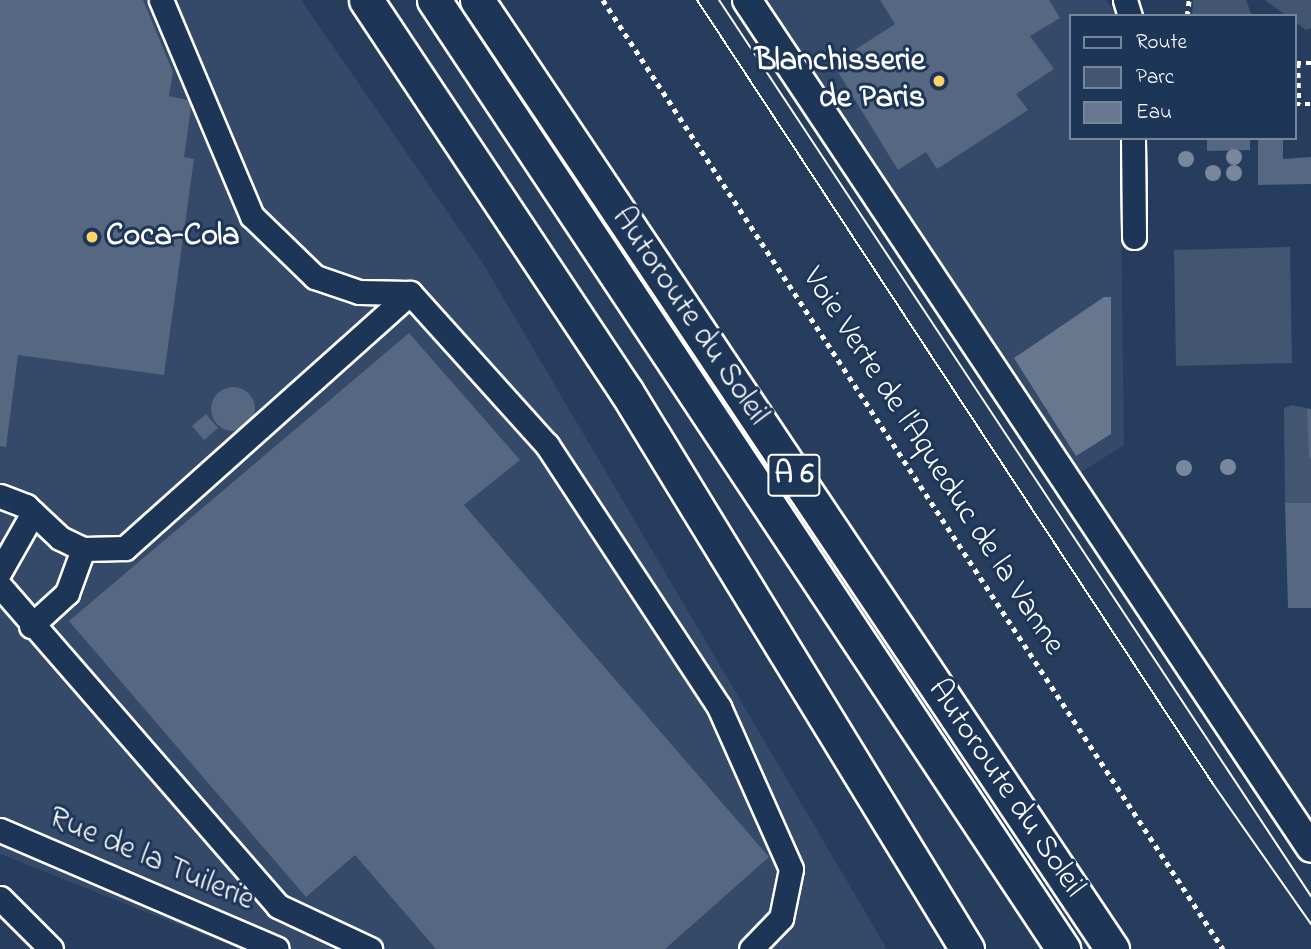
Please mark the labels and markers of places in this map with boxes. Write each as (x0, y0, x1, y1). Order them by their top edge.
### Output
place label: Blanchisserie de Paris (755, 44, 925, 119)
marker: Blanchisserie de Paris (931, 73, 947, 89)
place label: Coca-Cola (106, 218, 240, 256)
marker: Coca-Cola (84, 229, 100, 245)

